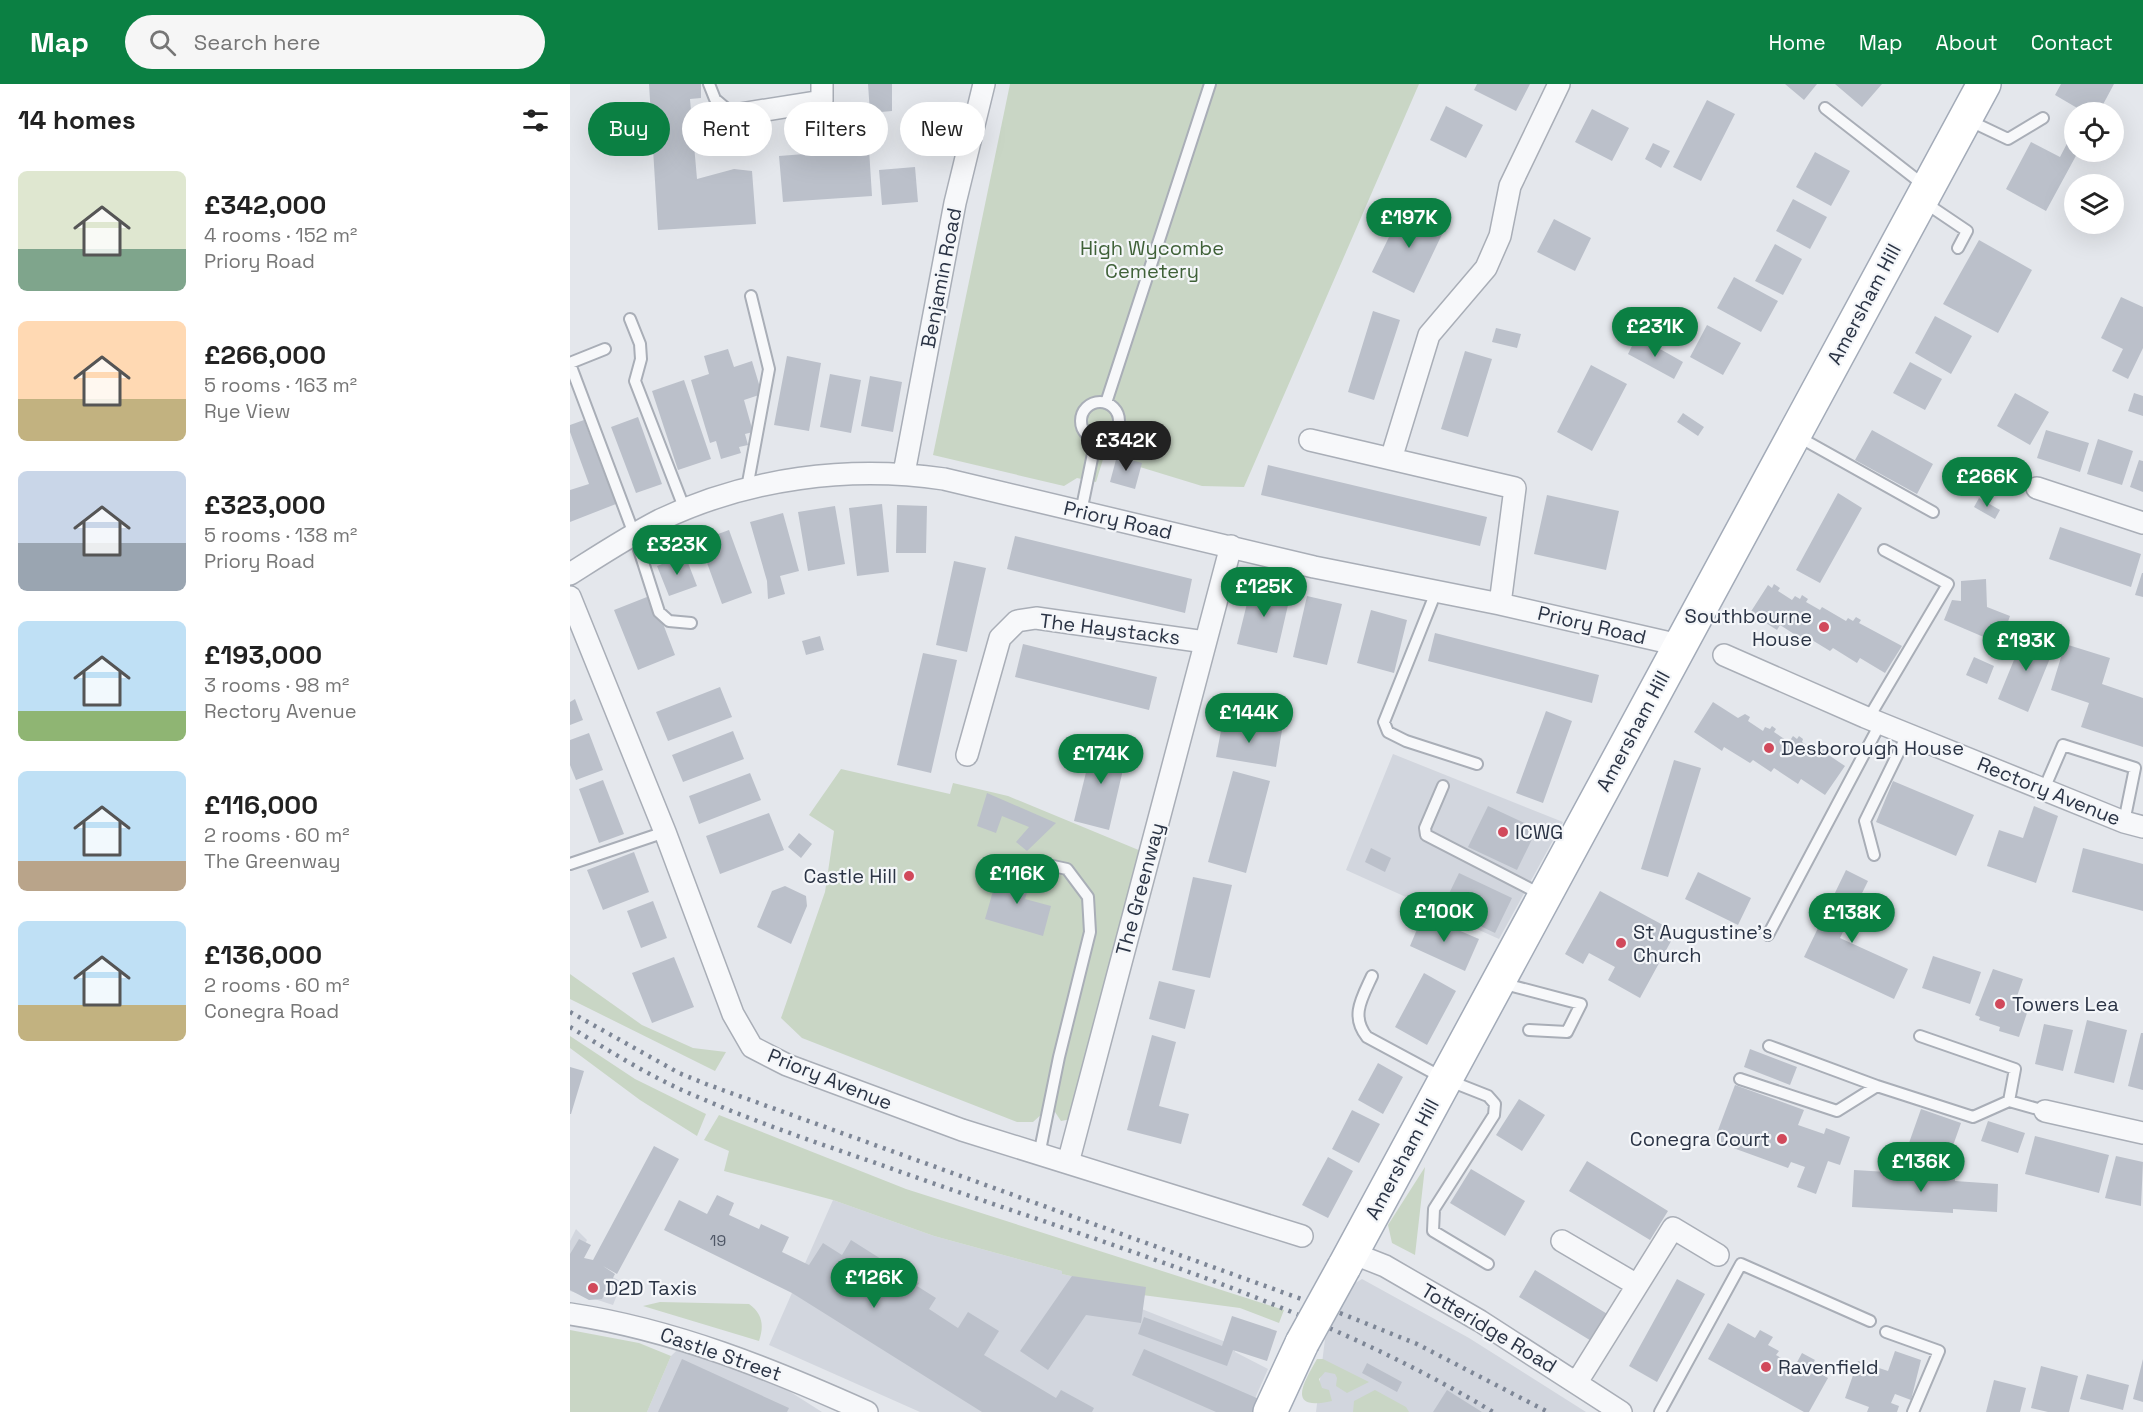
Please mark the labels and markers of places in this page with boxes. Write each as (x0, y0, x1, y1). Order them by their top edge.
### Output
pin: £197K (1367, 198, 1451, 249)
pin: £231K (1613, 307, 1697, 358)
pin: £342K (1084, 421, 1168, 472)
pin: £266K (1945, 457, 2029, 508)
pin: £323K (635, 525, 719, 576)
pin: £125K (1222, 567, 1306, 618)
place label: Southbourne House (1685, 603, 1812, 652)
marker: Southbourne House (1817, 620, 1831, 634)
pin: £193K (1984, 621, 2068, 672)
pin: £144K (1207, 693, 1291, 744)
pin: £174K (1059, 734, 1143, 785)
place label: Desborough House (1781, 735, 1964, 761)
marker: Desborough House (1762, 741, 1776, 755)
place label: ICWG (1515, 819, 1563, 845)
marker: ICWG (1496, 825, 1510, 839)
pin: £116K (975, 854, 1059, 905)
place label: Castle Hill (804, 863, 897, 889)
marker: Castle Hill (902, 869, 916, 883)
pin: £100K (1402, 892, 1486, 943)
pin: £138K (1810, 893, 1894, 944)
place label: St Augustine's Church (1633, 919, 1773, 968)
marker: St Augustine's Church (1614, 936, 1628, 950)
place label: Towers Lea (2012, 991, 2119, 1017)
marker: Towers Lea (1993, 997, 2007, 1011)
place label: Conegra Court (1630, 1126, 1770, 1152)
marker: Conegra Court (1775, 1132, 1789, 1146)
pin: £136K (1879, 1142, 1963, 1193)
pin: £126K (832, 1258, 916, 1309)
place label: D2D Taxis (605, 1275, 697, 1301)
marker: D2D Taxis (586, 1281, 600, 1295)
place label: Ravenfield (1778, 1354, 1879, 1380)
marker: Ravenfield (1759, 1360, 1773, 1374)

